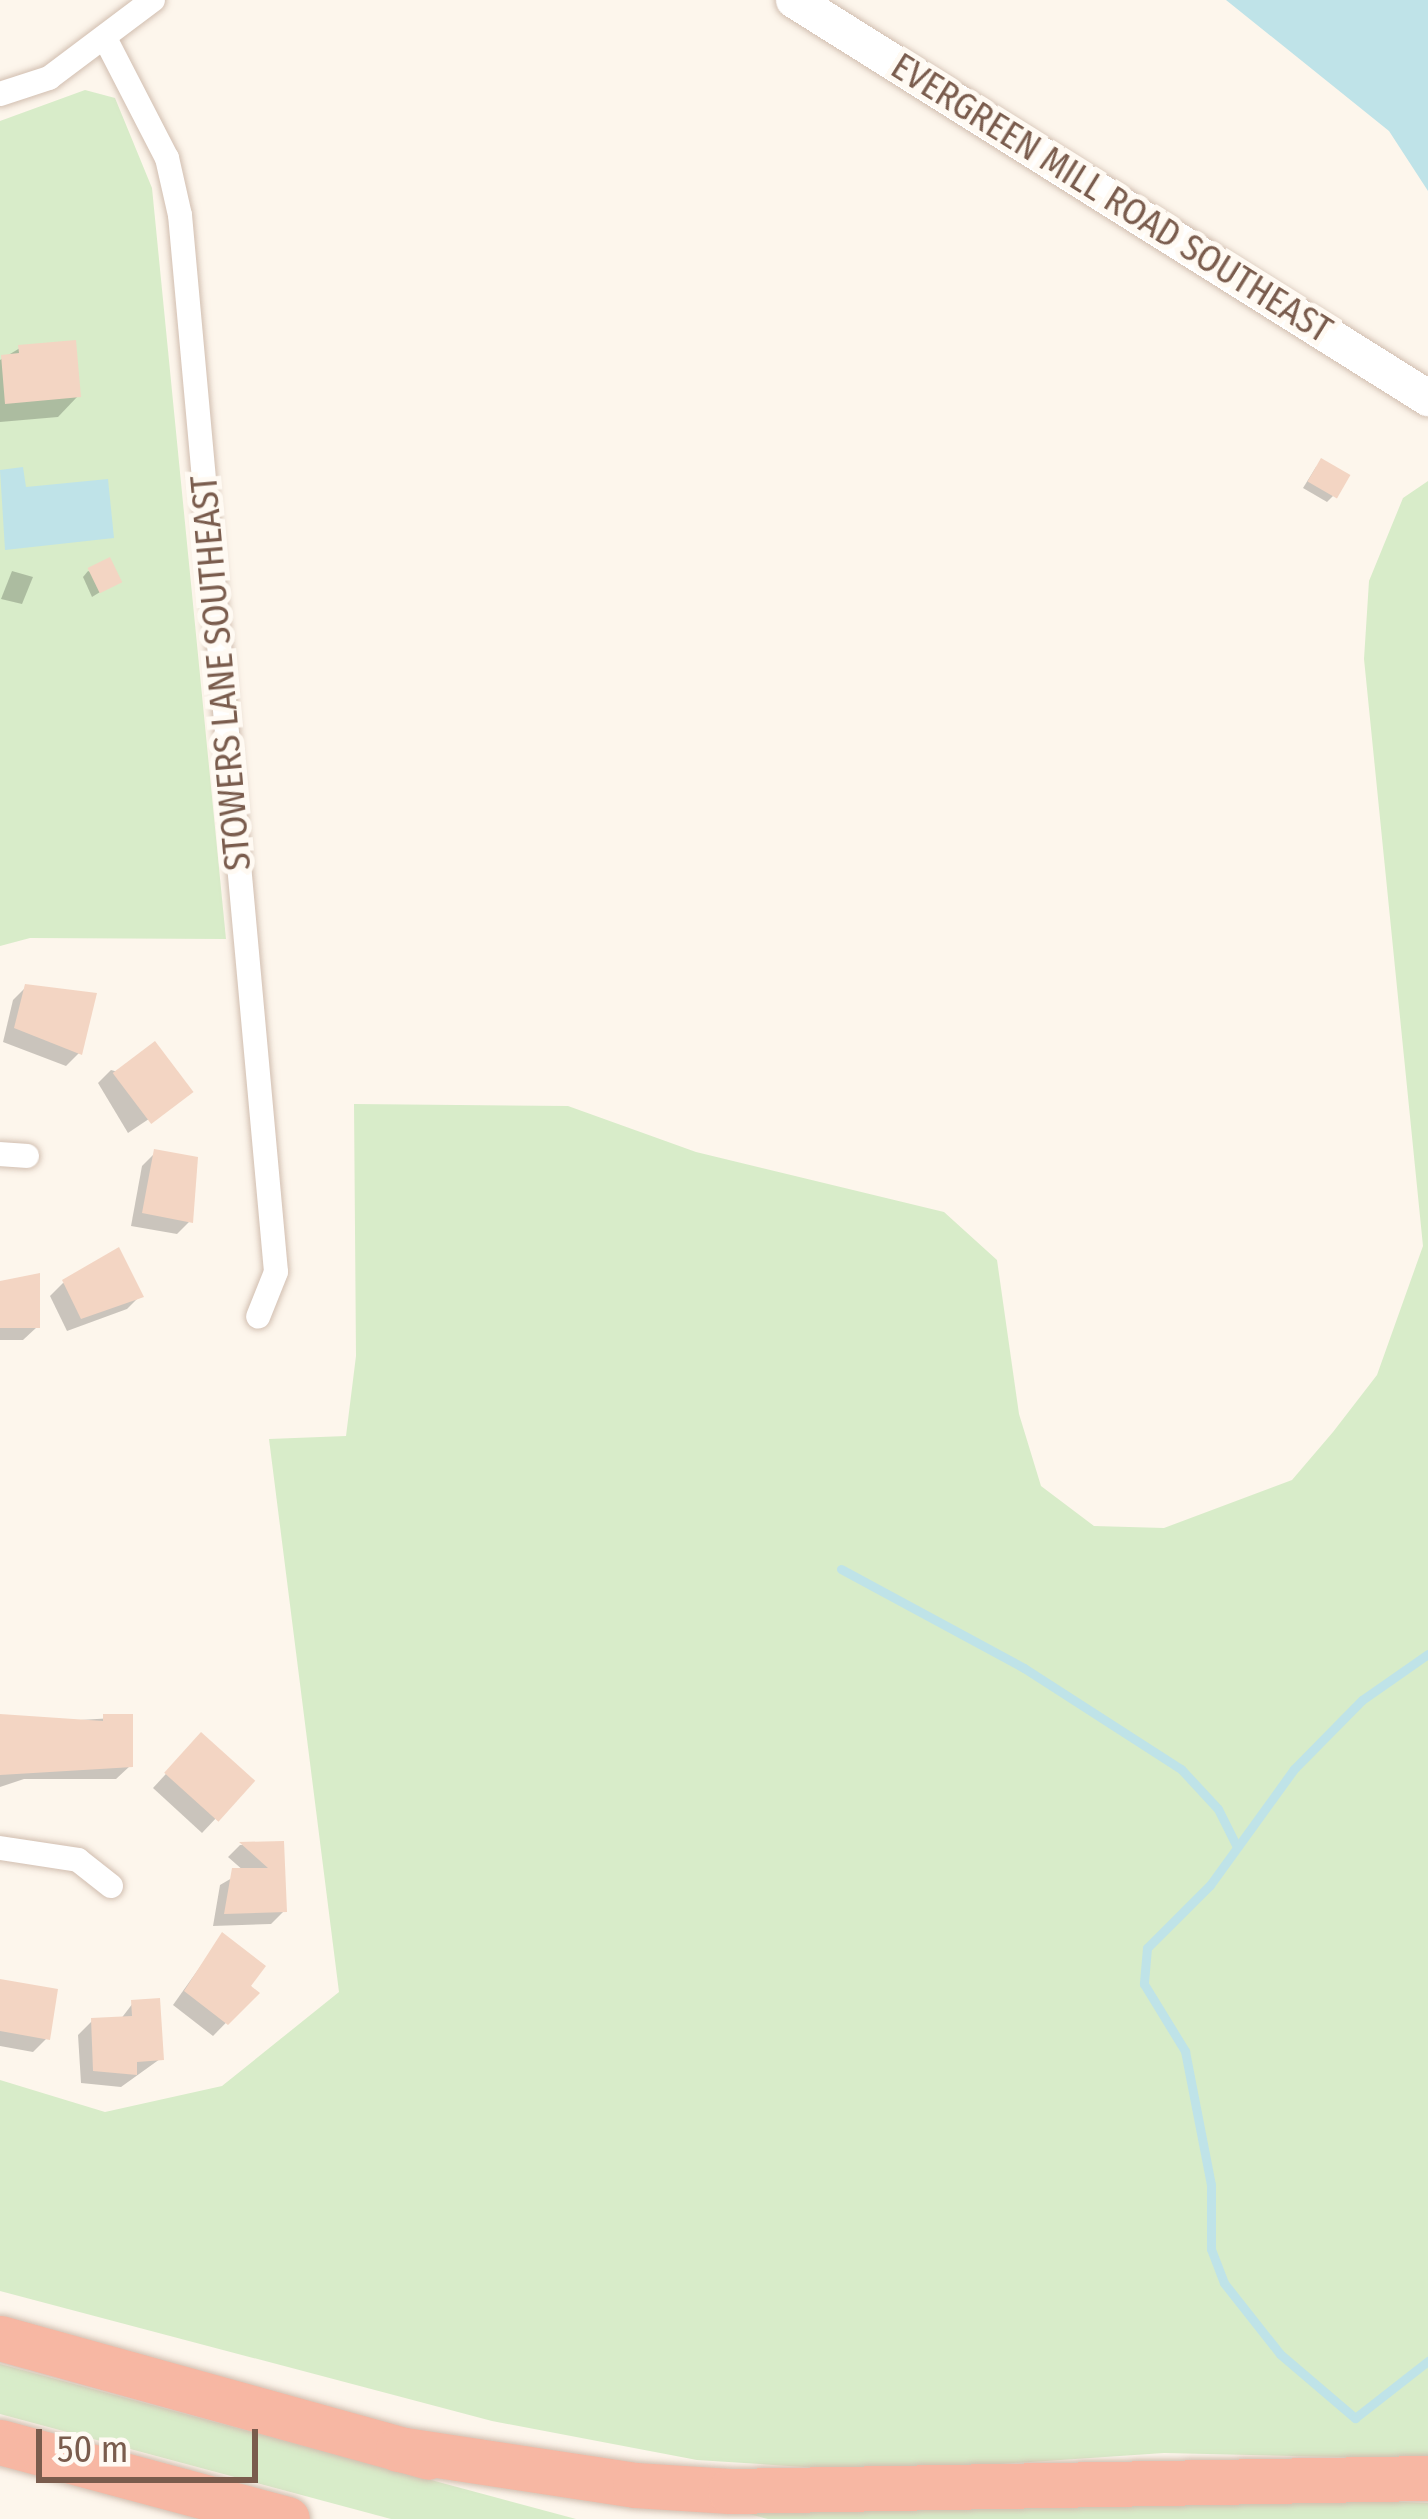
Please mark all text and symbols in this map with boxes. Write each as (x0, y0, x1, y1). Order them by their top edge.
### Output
street label: EVERGREEN MILL ROAD SOUTHEAST (883, 45, 1339, 353)
street label: STOWERS LANE SOUTHEAST (183, 474, 261, 872)
scale bar (42, 2405, 264, 2479)
text: 50 m (57, 2428, 128, 2472)

